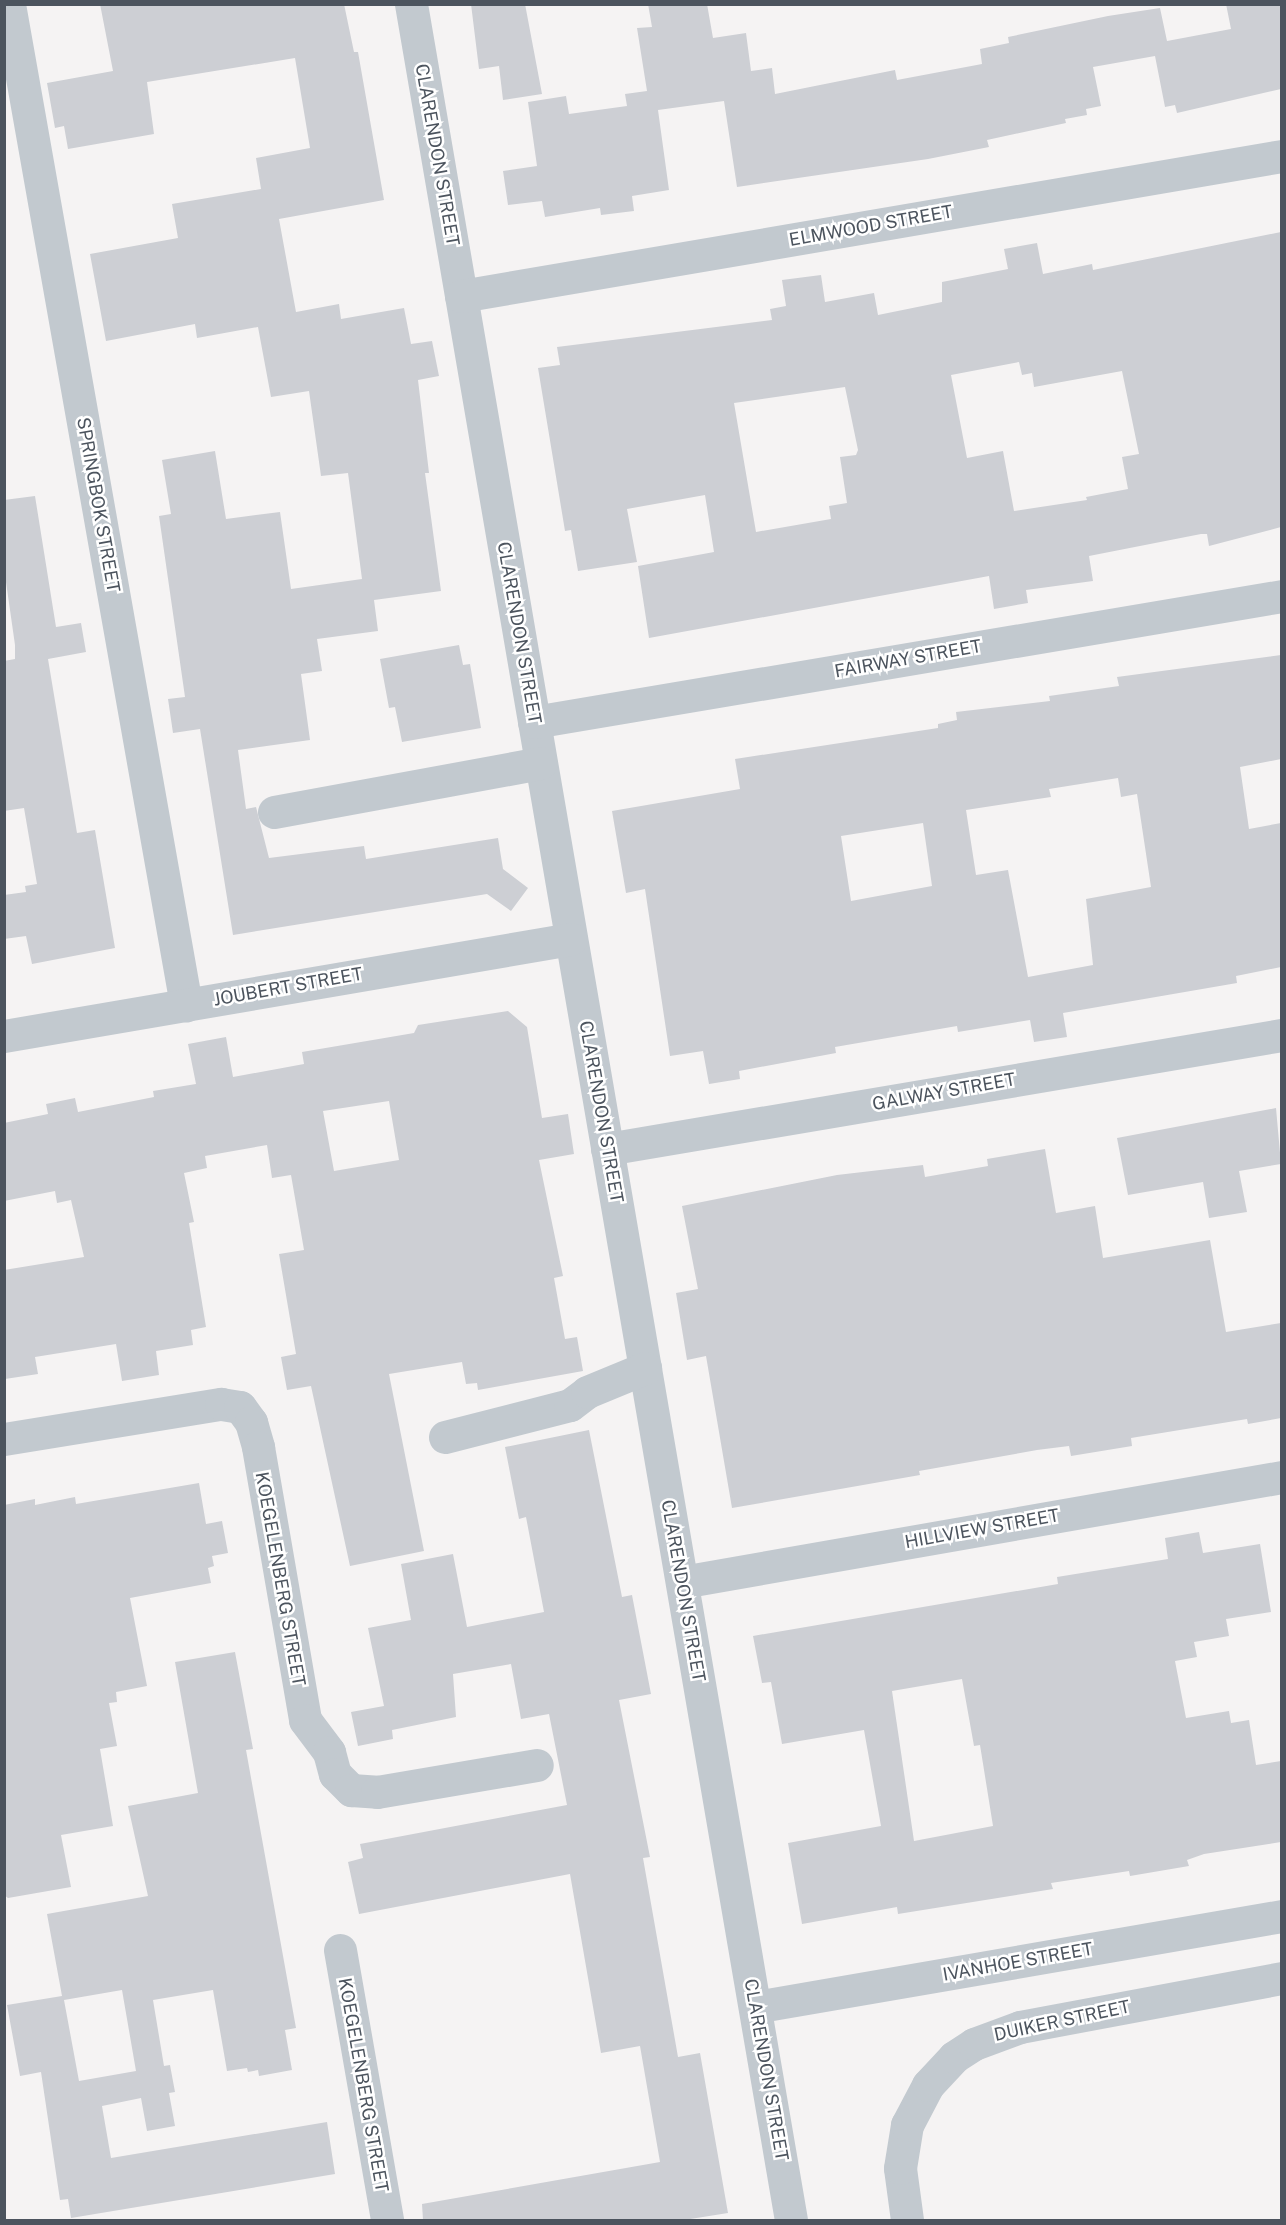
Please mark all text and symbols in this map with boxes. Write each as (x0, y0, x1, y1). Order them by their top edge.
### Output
street label: CLARENDON STREET (410, 62, 464, 248)
street label: ELMWOOD STREET (787, 201, 955, 251)
street label: SPRINGBOK STREET (72, 416, 124, 594)
street label: CLARENDON STREET (492, 540, 546, 726)
street label: FAIRWAY STREET (833, 635, 983, 683)
street label: JOUBERT STREET (212, 963, 364, 1011)
street label: CLARENDON STREET (574, 1019, 628, 1205)
street label: GALWAY STREET (871, 1069, 1017, 1115)
street label: KOEGELENBERG STREET (250, 1470, 310, 1688)
street label: CLARENDON STREET (656, 1498, 710, 1684)
street label: HILLVIEW STREET (903, 1505, 1061, 1553)
street label: IVANHOE STREET (941, 1938, 1095, 1986)
street label: KOEGELENBERG STREET (333, 1976, 393, 2194)
street label: CLARENDON STREET (739, 1977, 793, 2163)
street label: DUIKER STREET (992, 1996, 1132, 2046)

